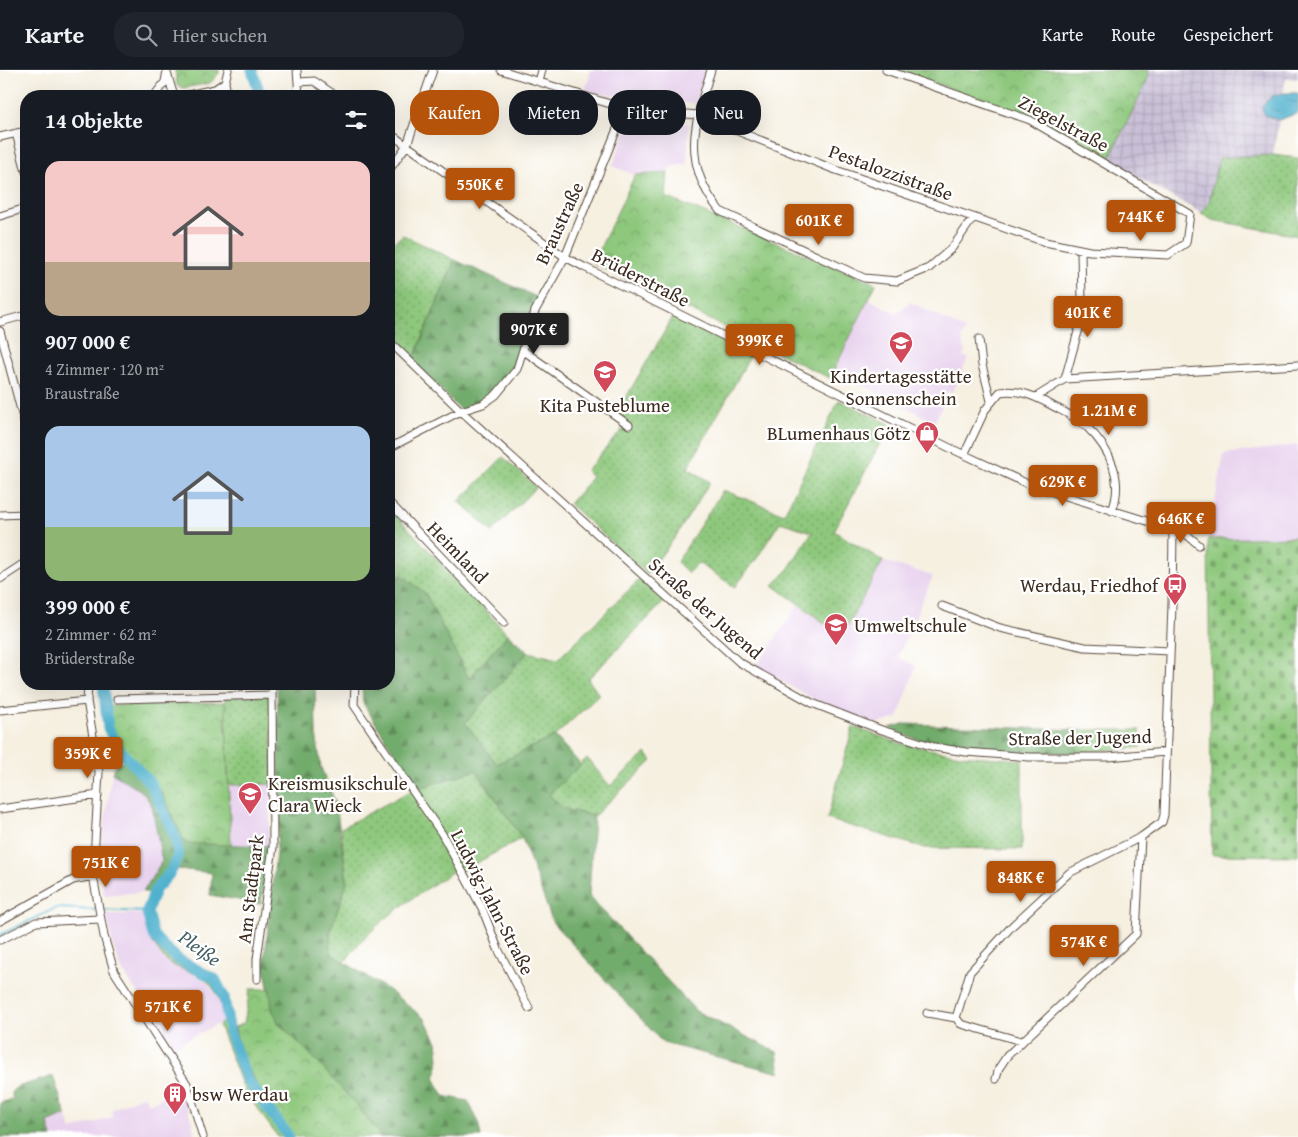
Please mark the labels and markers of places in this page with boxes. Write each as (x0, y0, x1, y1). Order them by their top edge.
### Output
pin: 550K € (439, 168, 521, 210)
pin: 744K € (1100, 200, 1182, 242)
pin: 601K € (778, 204, 860, 246)
pin: 401K € (1047, 296, 1129, 338)
pin: 907K € (493, 312, 575, 355)
pin: 399K € (719, 324, 801, 366)
school or university icon: Kindertagesstätte Sonnenschein (888, 330, 914, 364)
school or university icon: Kita Pusteblume (592, 359, 618, 393)
place label: Kindertagesstätte Sonnenschein (830, 362, 972, 412)
place label: Kita Pusteblume (540, 391, 670, 419)
pin: 1.21M € (1063, 394, 1155, 436)
place label: BLumenhaus Götz (767, 419, 910, 447)
shop icon: BLumenhaus Götz (914, 420, 940, 454)
pin: 629K € (1022, 464, 1104, 507)
pin: 646K € (1140, 502, 1222, 544)
place label: Werdau, Friedhof (1020, 571, 1160, 599)
bus stop icon: Werdau, Friedhof (1162, 572, 1188, 606)
place label: Umweltschule (854, 611, 967, 639)
school or university icon: Umweltschule (823, 612, 849, 646)
pin: 359K € (47, 736, 129, 779)
place label: Kreismusikschule Clara Wieck (268, 769, 408, 819)
school or university icon: Kreismusikschule Clara Wieck (237, 781, 263, 815)
pin: 751K € (65, 846, 147, 888)
pin: 848K € (980, 860, 1062, 903)
pin: 574K € (1043, 924, 1125, 967)
pin: 571K € (127, 990, 209, 1032)
place label: bsw Werdau (192, 1080, 289, 1108)
building icon: bsw Werdau (162, 1081, 188, 1115)

